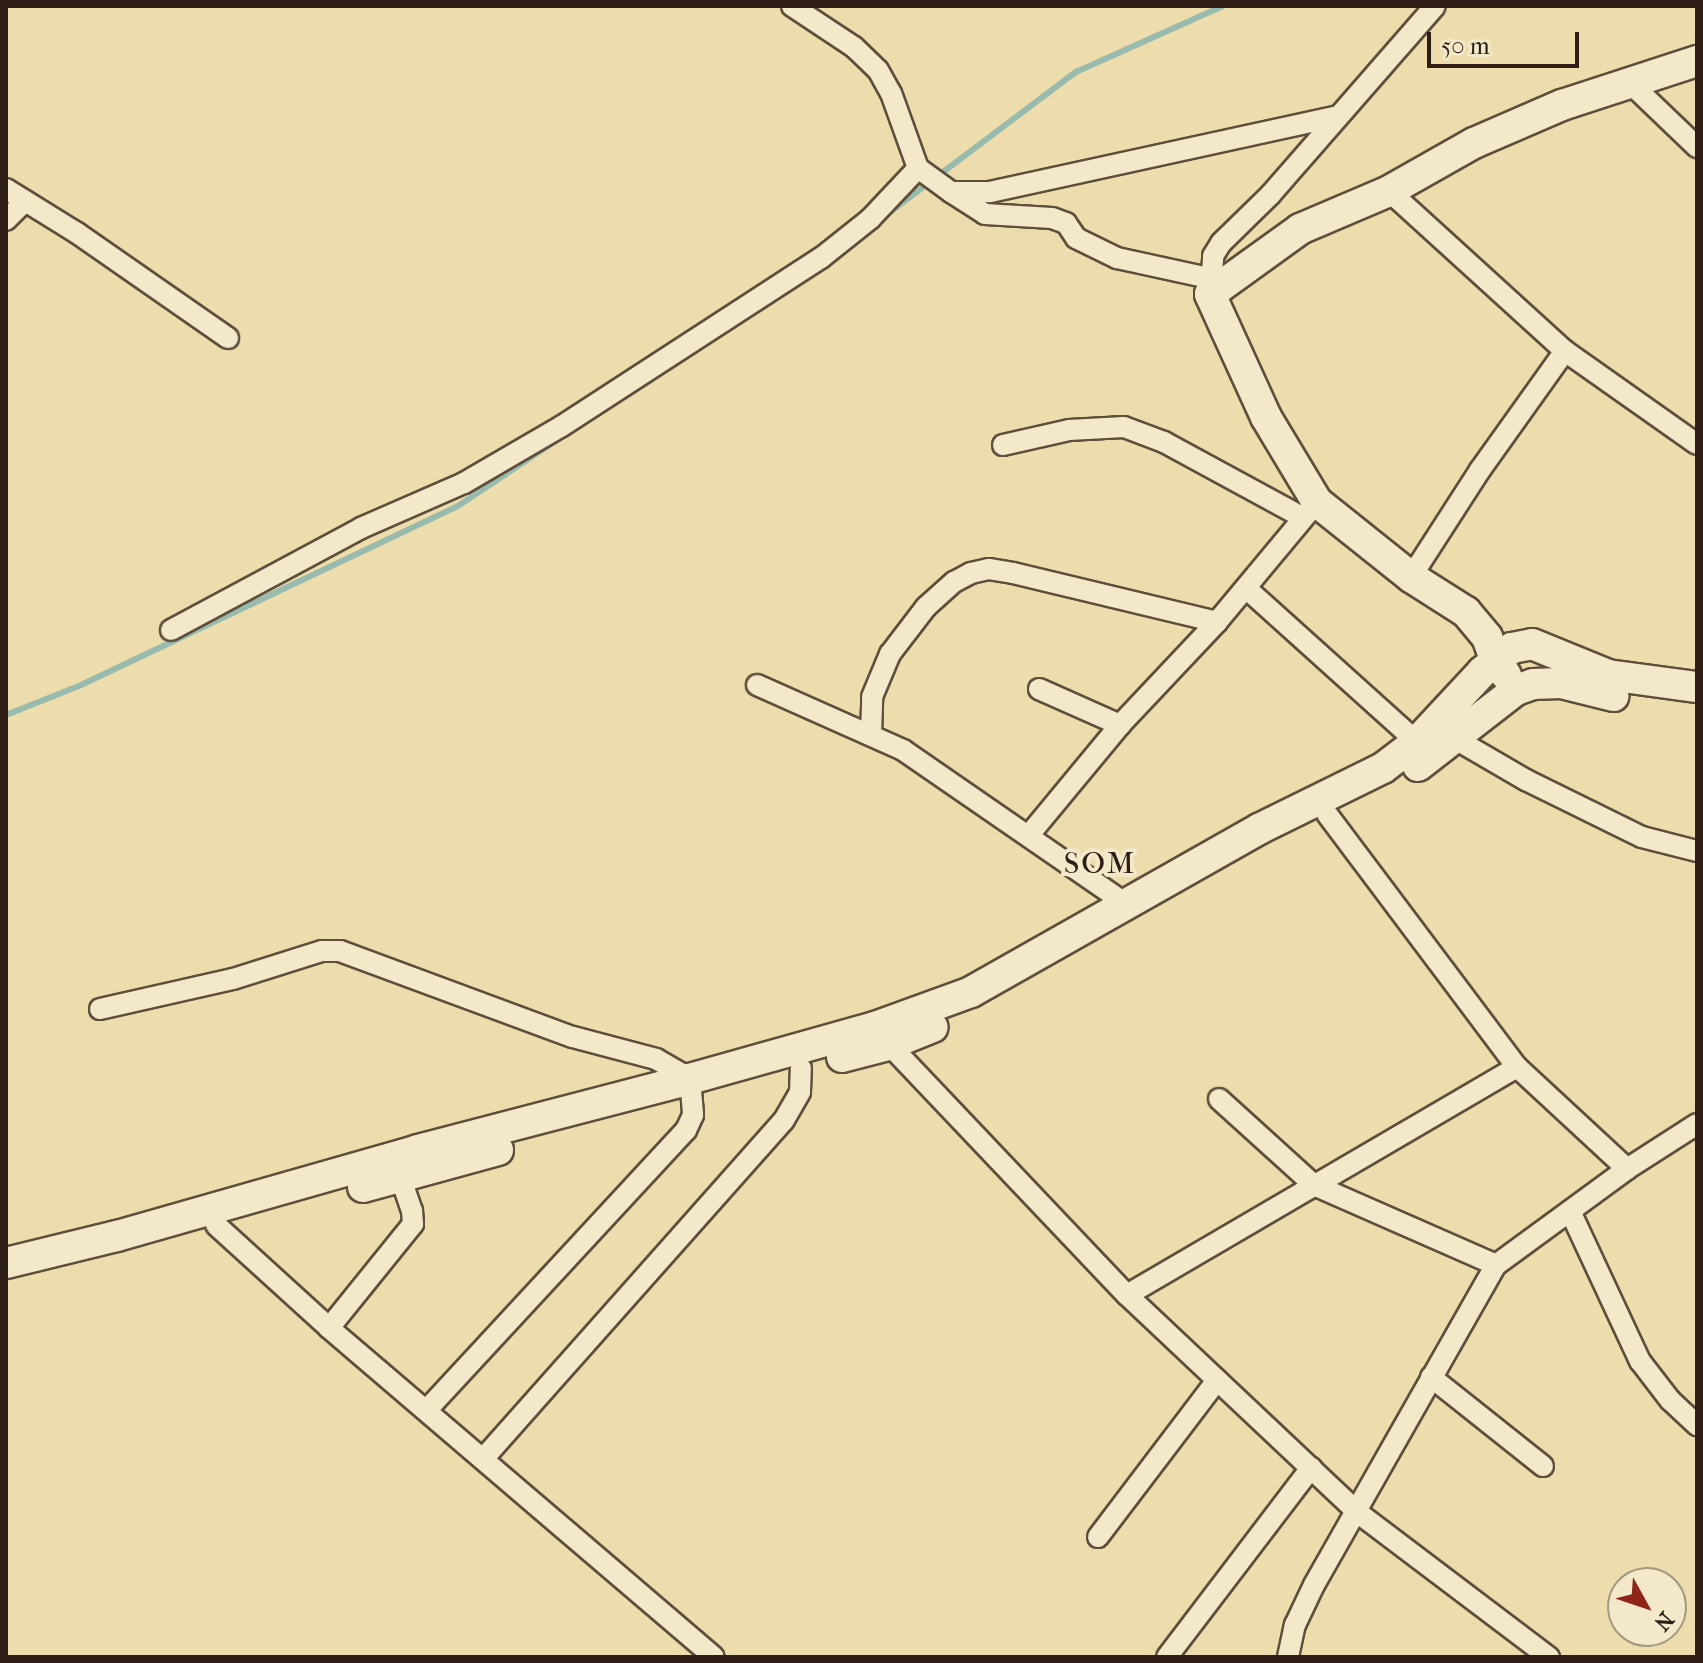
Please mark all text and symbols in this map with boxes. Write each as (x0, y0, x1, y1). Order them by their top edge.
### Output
scale bar (1431, 16, 1583, 66)
text: 50 m (1441, 32, 1490, 60)
district label: SOM (1064, 846, 1136, 882)
north arrow (1607, 1567, 1687, 1647)
text: N (1649, 1606, 1679, 1636)

